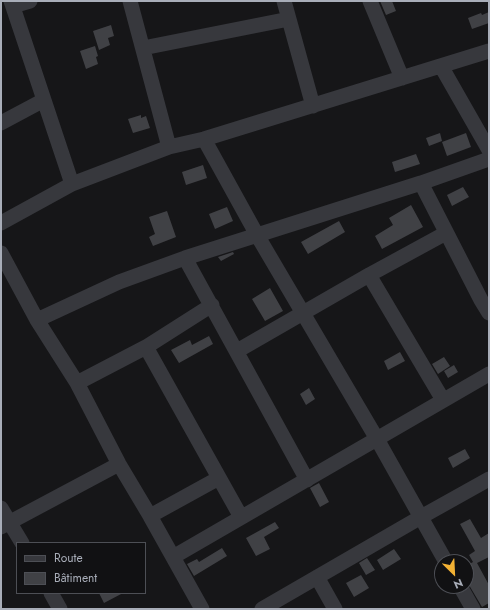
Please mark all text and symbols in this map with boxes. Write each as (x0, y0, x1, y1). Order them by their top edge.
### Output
legend (16, 542, 146, 594)
text: Route (54, 549, 83, 567)
north arrow (434, 554, 474, 594)
text: Bâtiment (54, 569, 97, 587)
text: N (451, 575, 466, 593)

